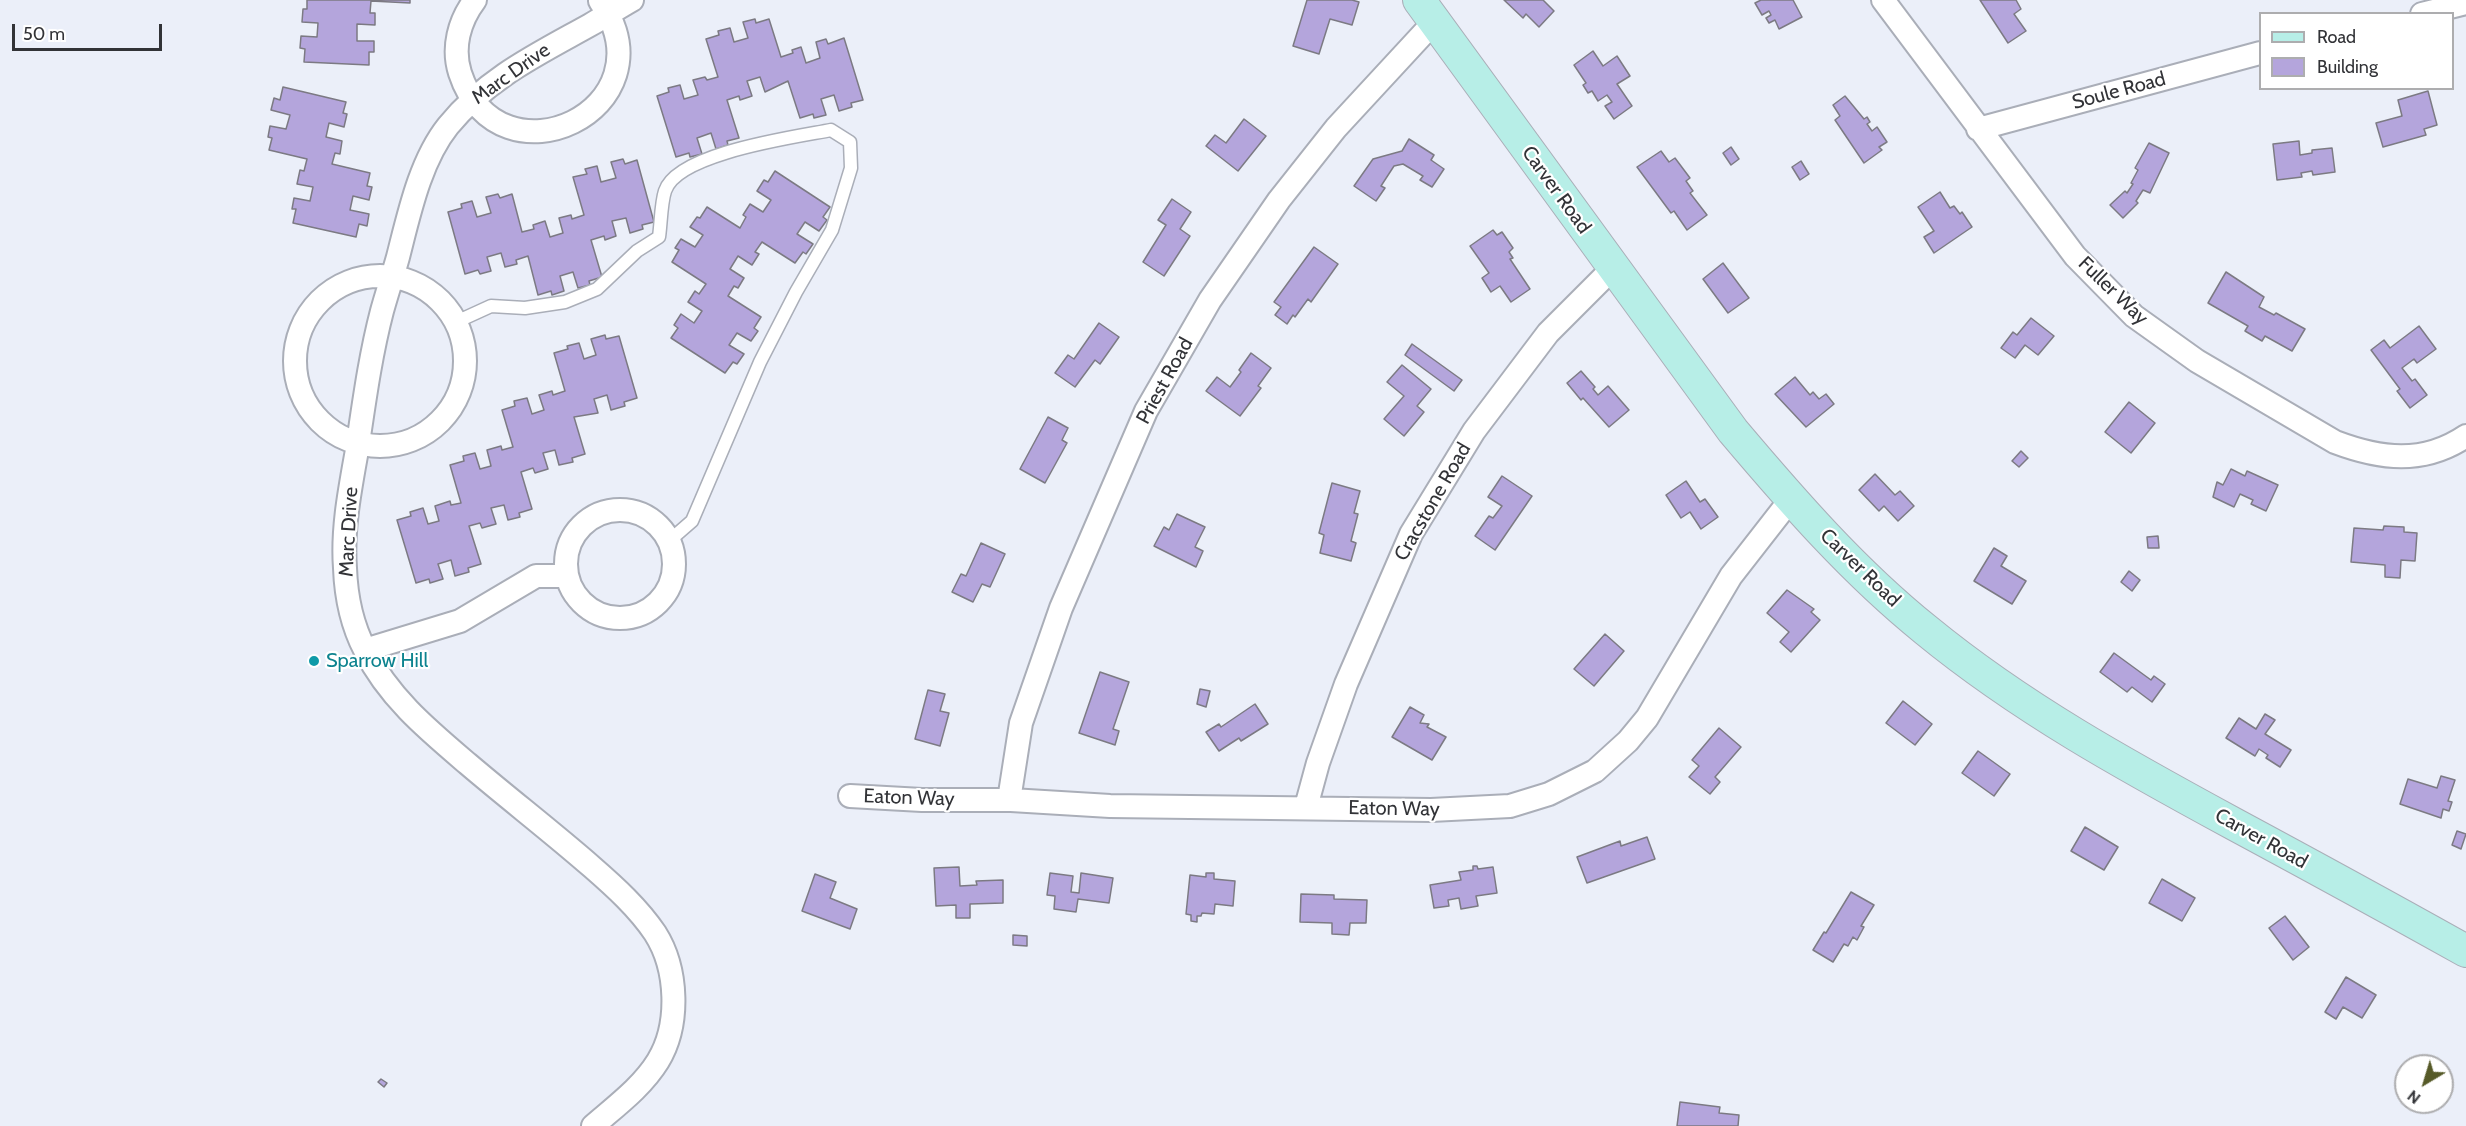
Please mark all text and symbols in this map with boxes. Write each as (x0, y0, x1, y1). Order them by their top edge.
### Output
scale bar (15, 12, 165, 50)
legend (2259, 12, 2454, 90)
text: 50 m (23, 23, 65, 45)
text: Road (2317, 26, 2356, 48)
street label: Marc Drive (467, 38, 555, 110)
text: Building (2317, 56, 2378, 78)
street label: Soule Road (2070, 67, 2168, 115)
street label: Carver Road (1516, 142, 1596, 238)
street label: Fuller Way (2073, 252, 2153, 330)
street label: Priest Road (1131, 334, 1199, 428)
street label: Cracstone Road (1390, 439, 1476, 565)
street label: Marc Drive (335, 486, 363, 578)
street label: Carver Road (1815, 524, 1905, 612)
place label: Sparrow Hill (326, 649, 428, 673)
marker: Sparrow Hill (307, 654, 321, 668)
street label: Eaton Way (863, 784, 955, 812)
street label: Eaton Way (1348, 796, 1440, 822)
street label: Carver Road (2210, 804, 2312, 874)
north arrow (2394, 1054, 2454, 1114)
text: N (2404, 1086, 2424, 1108)

